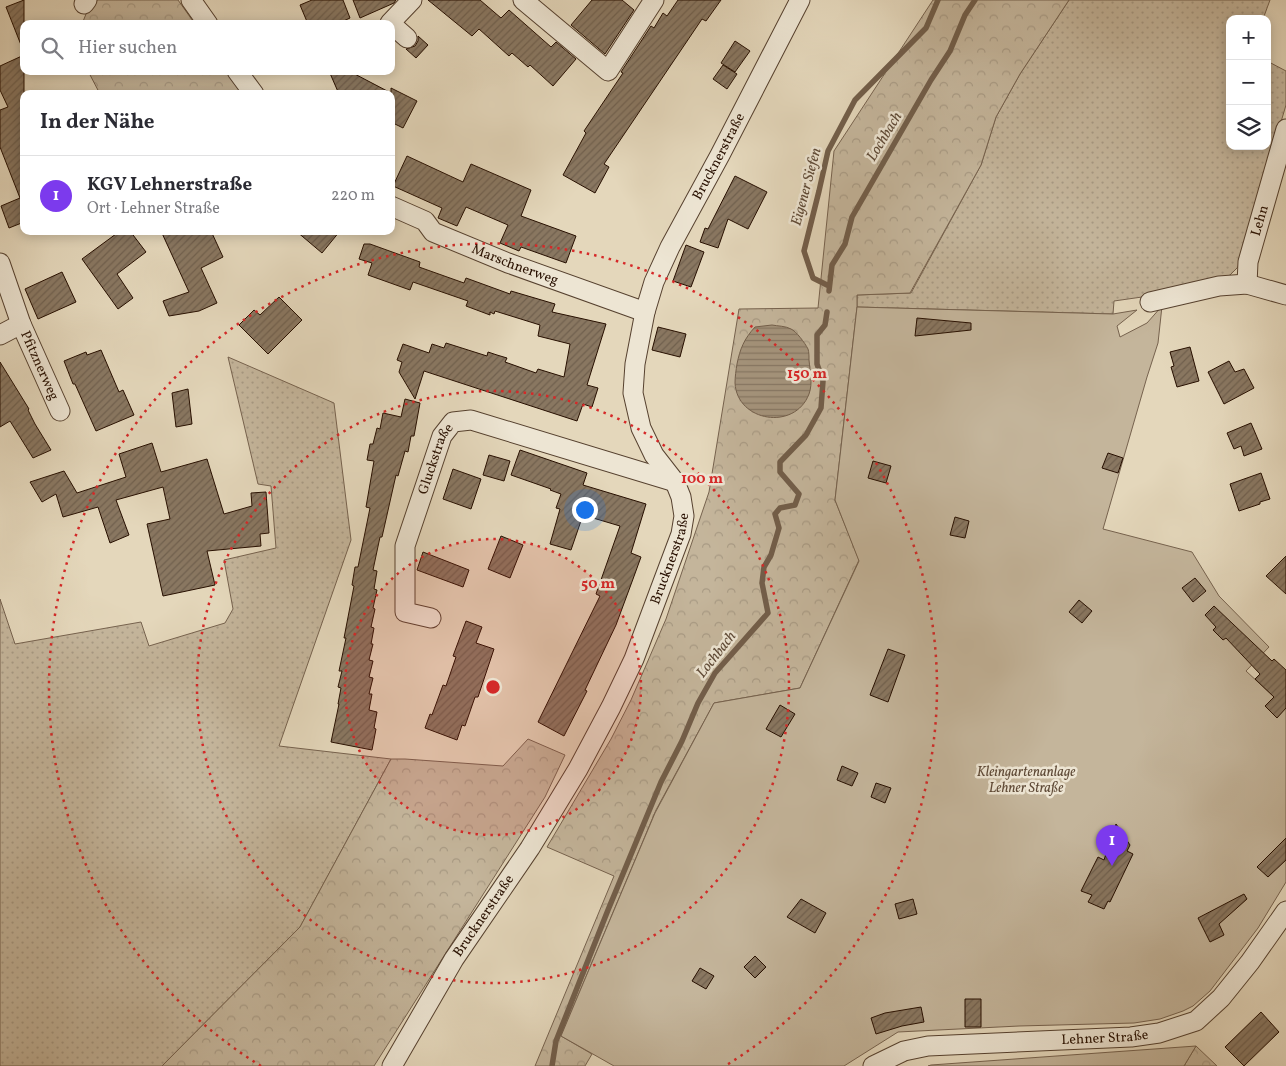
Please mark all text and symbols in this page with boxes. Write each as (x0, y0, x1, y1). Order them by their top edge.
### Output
map controls (1226, 15, 1271, 150)
button: + (1226, 15, 1271, 60)
search box (20, 20, 395, 75)
icon: search (38, 34, 66, 62)
text: Hier suchen (78, 35, 177, 61)
button: − (1226, 60, 1271, 105)
button: layers (1226, 105, 1271, 150)
text: In der Nähe (40, 108, 155, 137)
water label: Lochbach (862, 108, 908, 166)
street label: Brucknerstraße (688, 109, 750, 203)
water label: Eigener Siefen (787, 145, 828, 228)
text: KGV Lehnerstraße (87, 172, 252, 198)
text: 1 (53, 185, 59, 207)
text: 220 m (331, 185, 375, 207)
text: Ort · Lehner Straße (87, 198, 220, 220)
street label: Lehn (1246, 203, 1273, 238)
street label: Marschnerweg (469, 239, 561, 290)
street label: Pfitznerweg (16, 328, 63, 403)
text: 150 m (787, 364, 827, 385)
street label: Gluckstraße (414, 419, 458, 497)
text: 100 m (681, 469, 724, 490)
your location (572, 497, 598, 523)
street label: Brucknerstraße (646, 511, 694, 607)
text: 50 m (581, 574, 615, 595)
water label: Lochbach (692, 627, 742, 683)
centre of rings (484, 678, 502, 696)
park label: Kleingartenanlage Lehner Straße (977, 763, 1075, 798)
pin: 1 (1096, 825, 1128, 866)
street label: Brucknerstraße (449, 871, 519, 961)
street label: Lehner Straße (1061, 1025, 1150, 1050)

